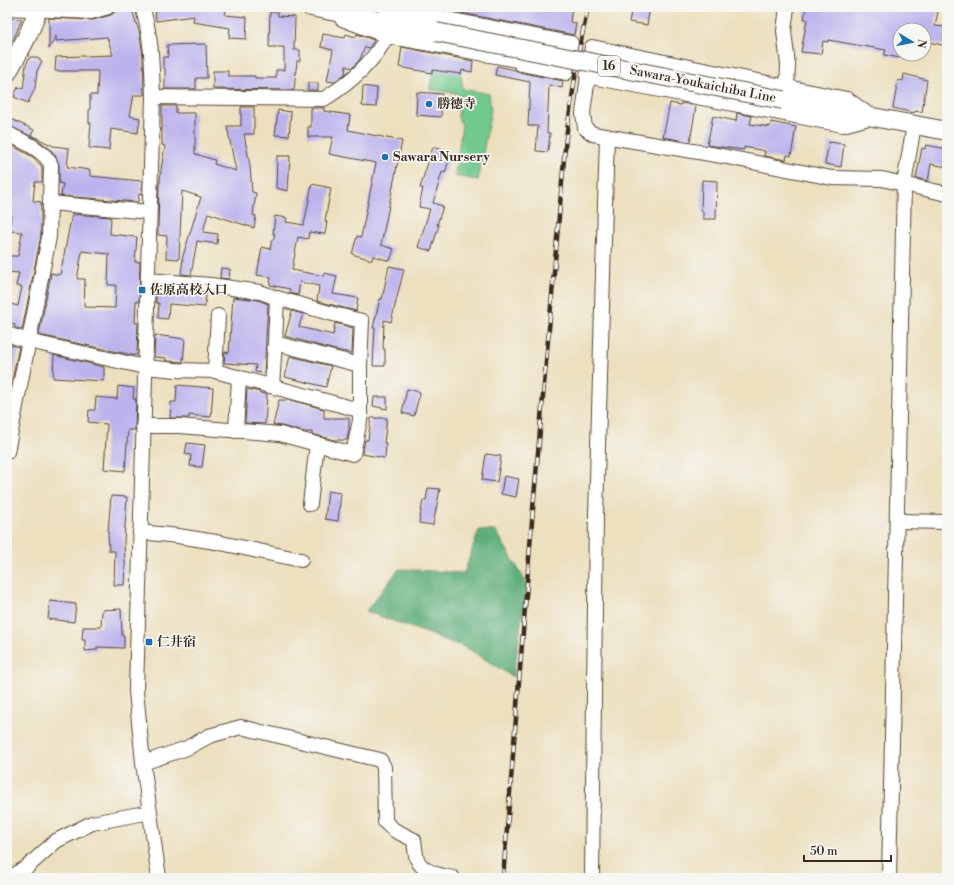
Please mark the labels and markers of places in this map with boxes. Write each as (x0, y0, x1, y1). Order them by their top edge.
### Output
place label: 勝徳寺 (437, 96, 476, 112)
marker: 勝徳寺 (424, 99, 434, 109)
place label: Sawara Nursery (393, 149, 490, 165)
marker: Sawara Nursery (380, 152, 390, 162)
place label: 佐原高校入口 (150, 282, 228, 298)
marker: 佐原高校入口 (137, 285, 147, 295)
place label: 仁井宿 (157, 634, 196, 650)
marker: 仁井宿 (144, 637, 154, 647)

